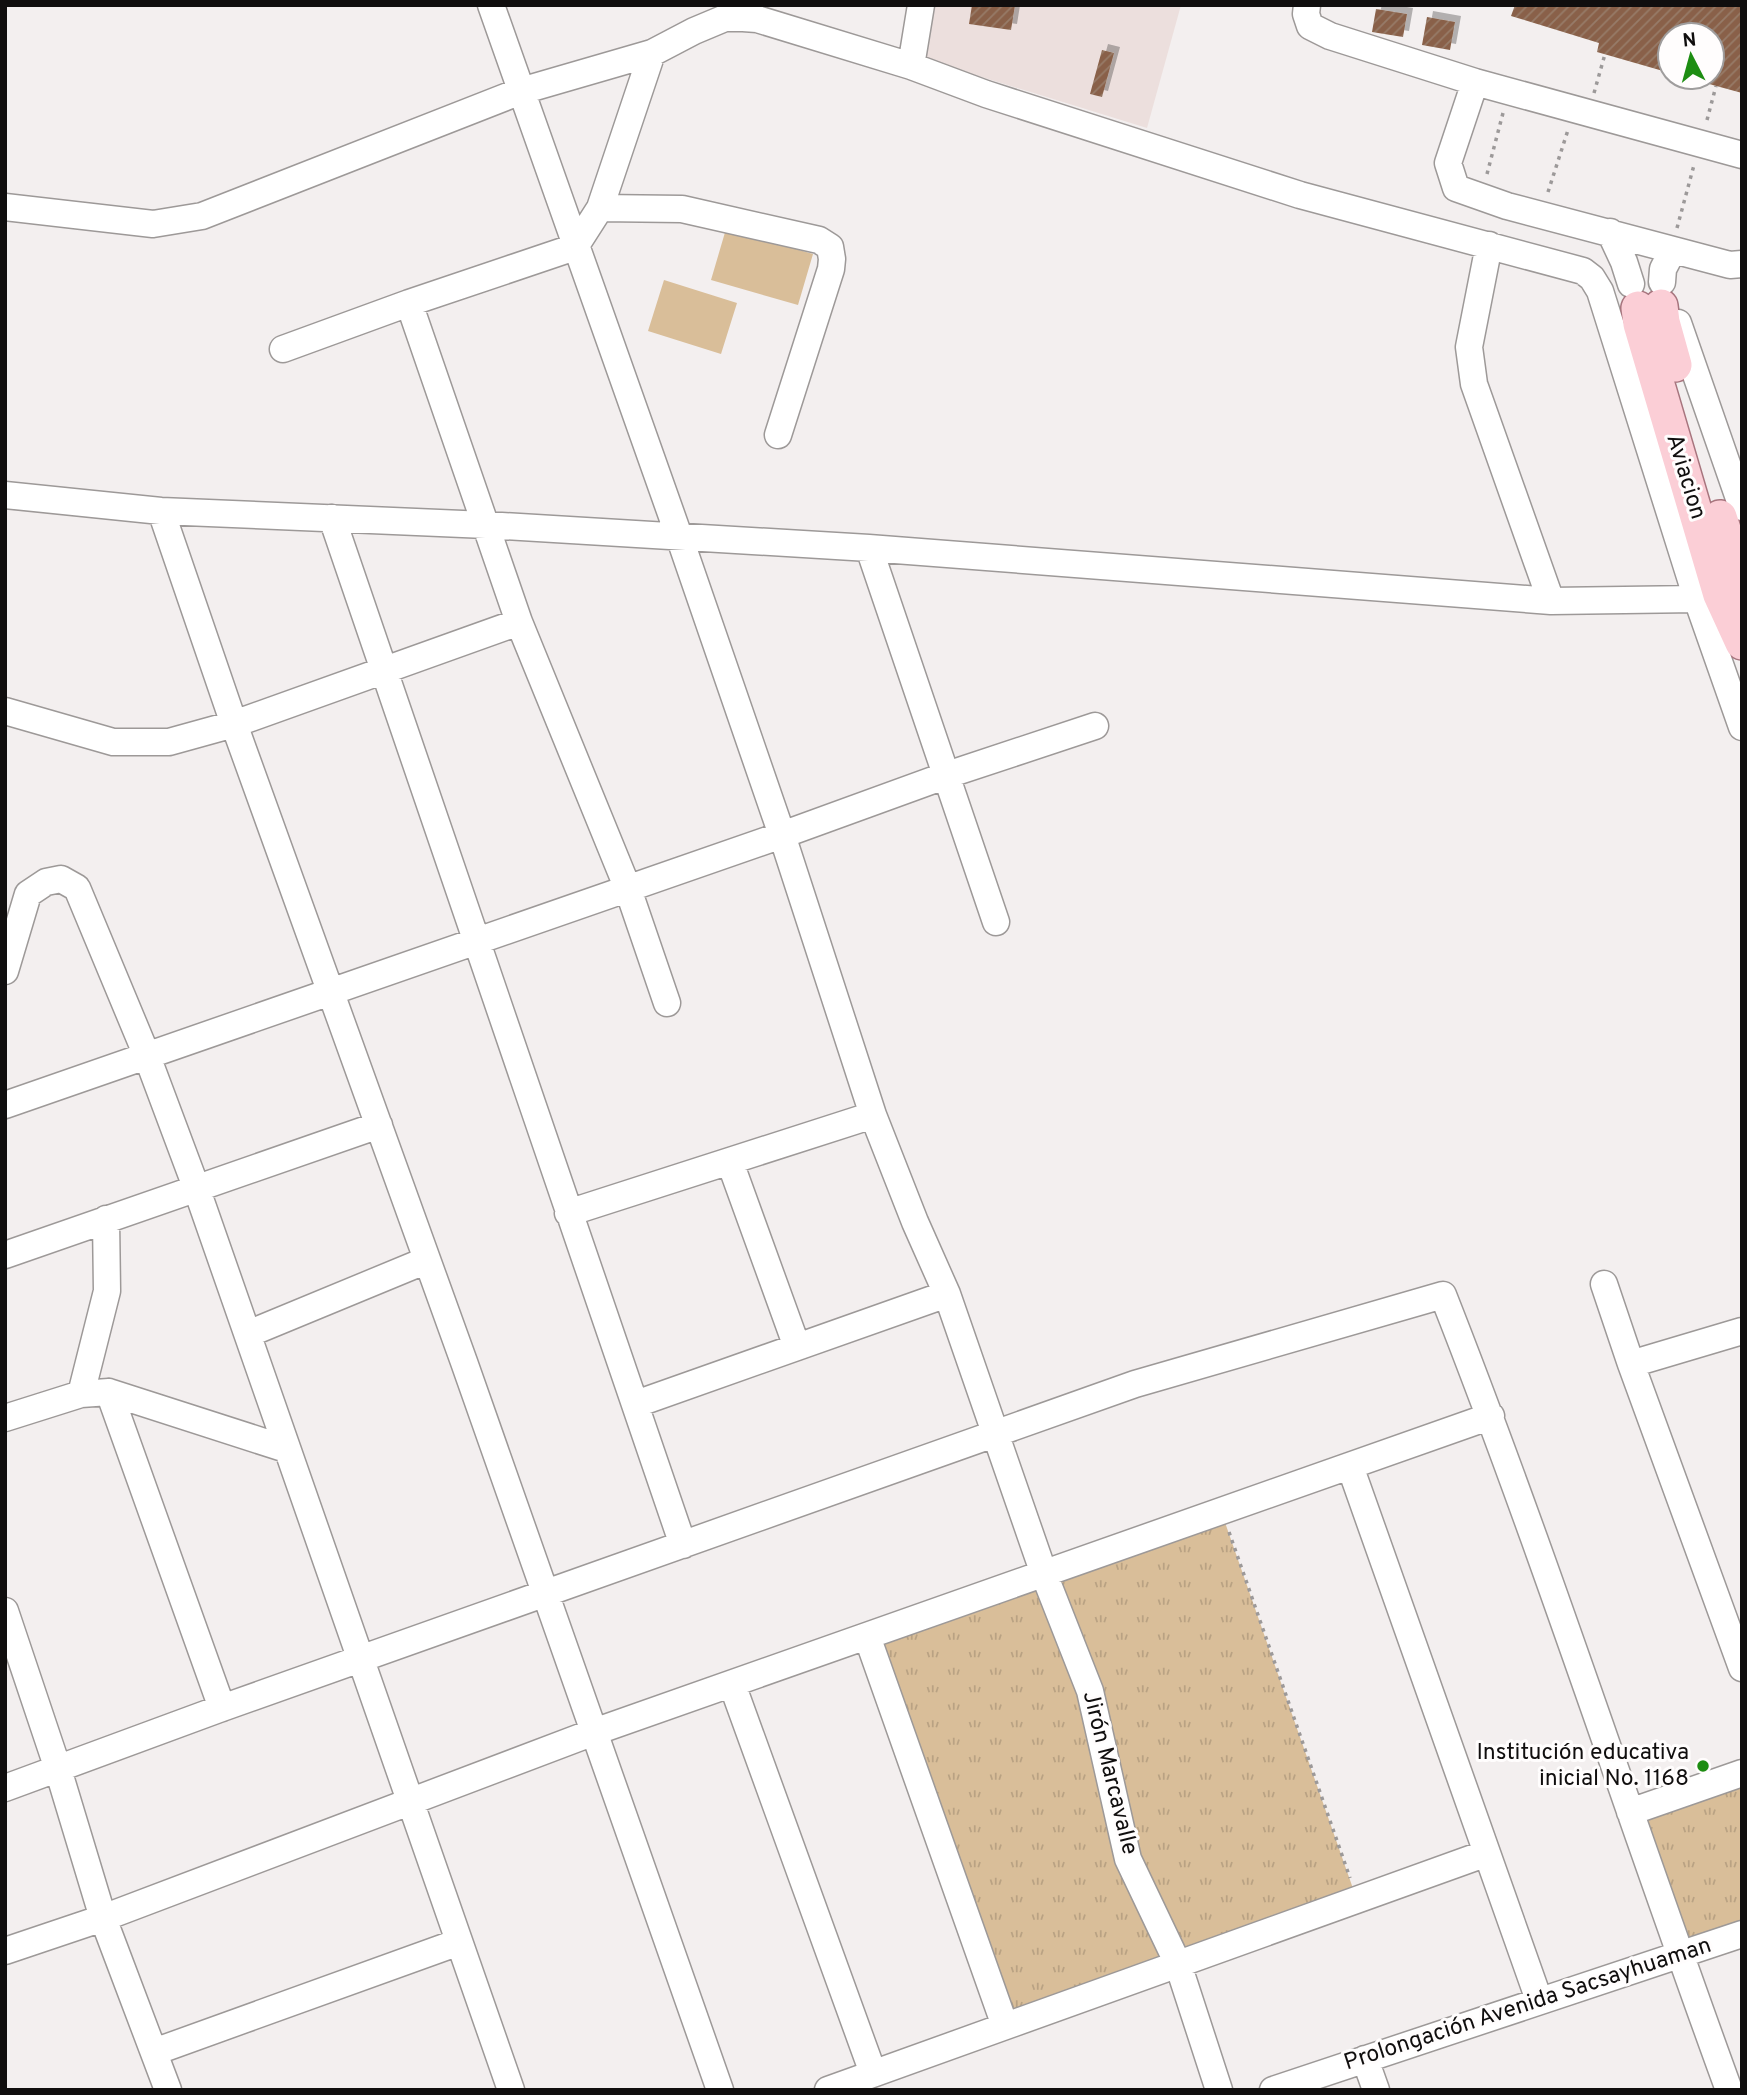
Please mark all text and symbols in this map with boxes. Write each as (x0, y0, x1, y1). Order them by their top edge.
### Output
north arrow (1656, 21, 1726, 91)
text: N (1681, 28, 1697, 54)
street label: Aviacion (1658, 431, 1712, 523)
street label: Jirón Marcavalle (1075, 1688, 1143, 1858)
place label: Institución educativa inicial No. 1168 (1476, 1739, 1689, 1794)
marker: Institución educativa inicial No. 1168 (1695, 1758, 1711, 1774)
street label: Prolongación Avenida Sacsayhuaman (1341, 1932, 1715, 2078)

